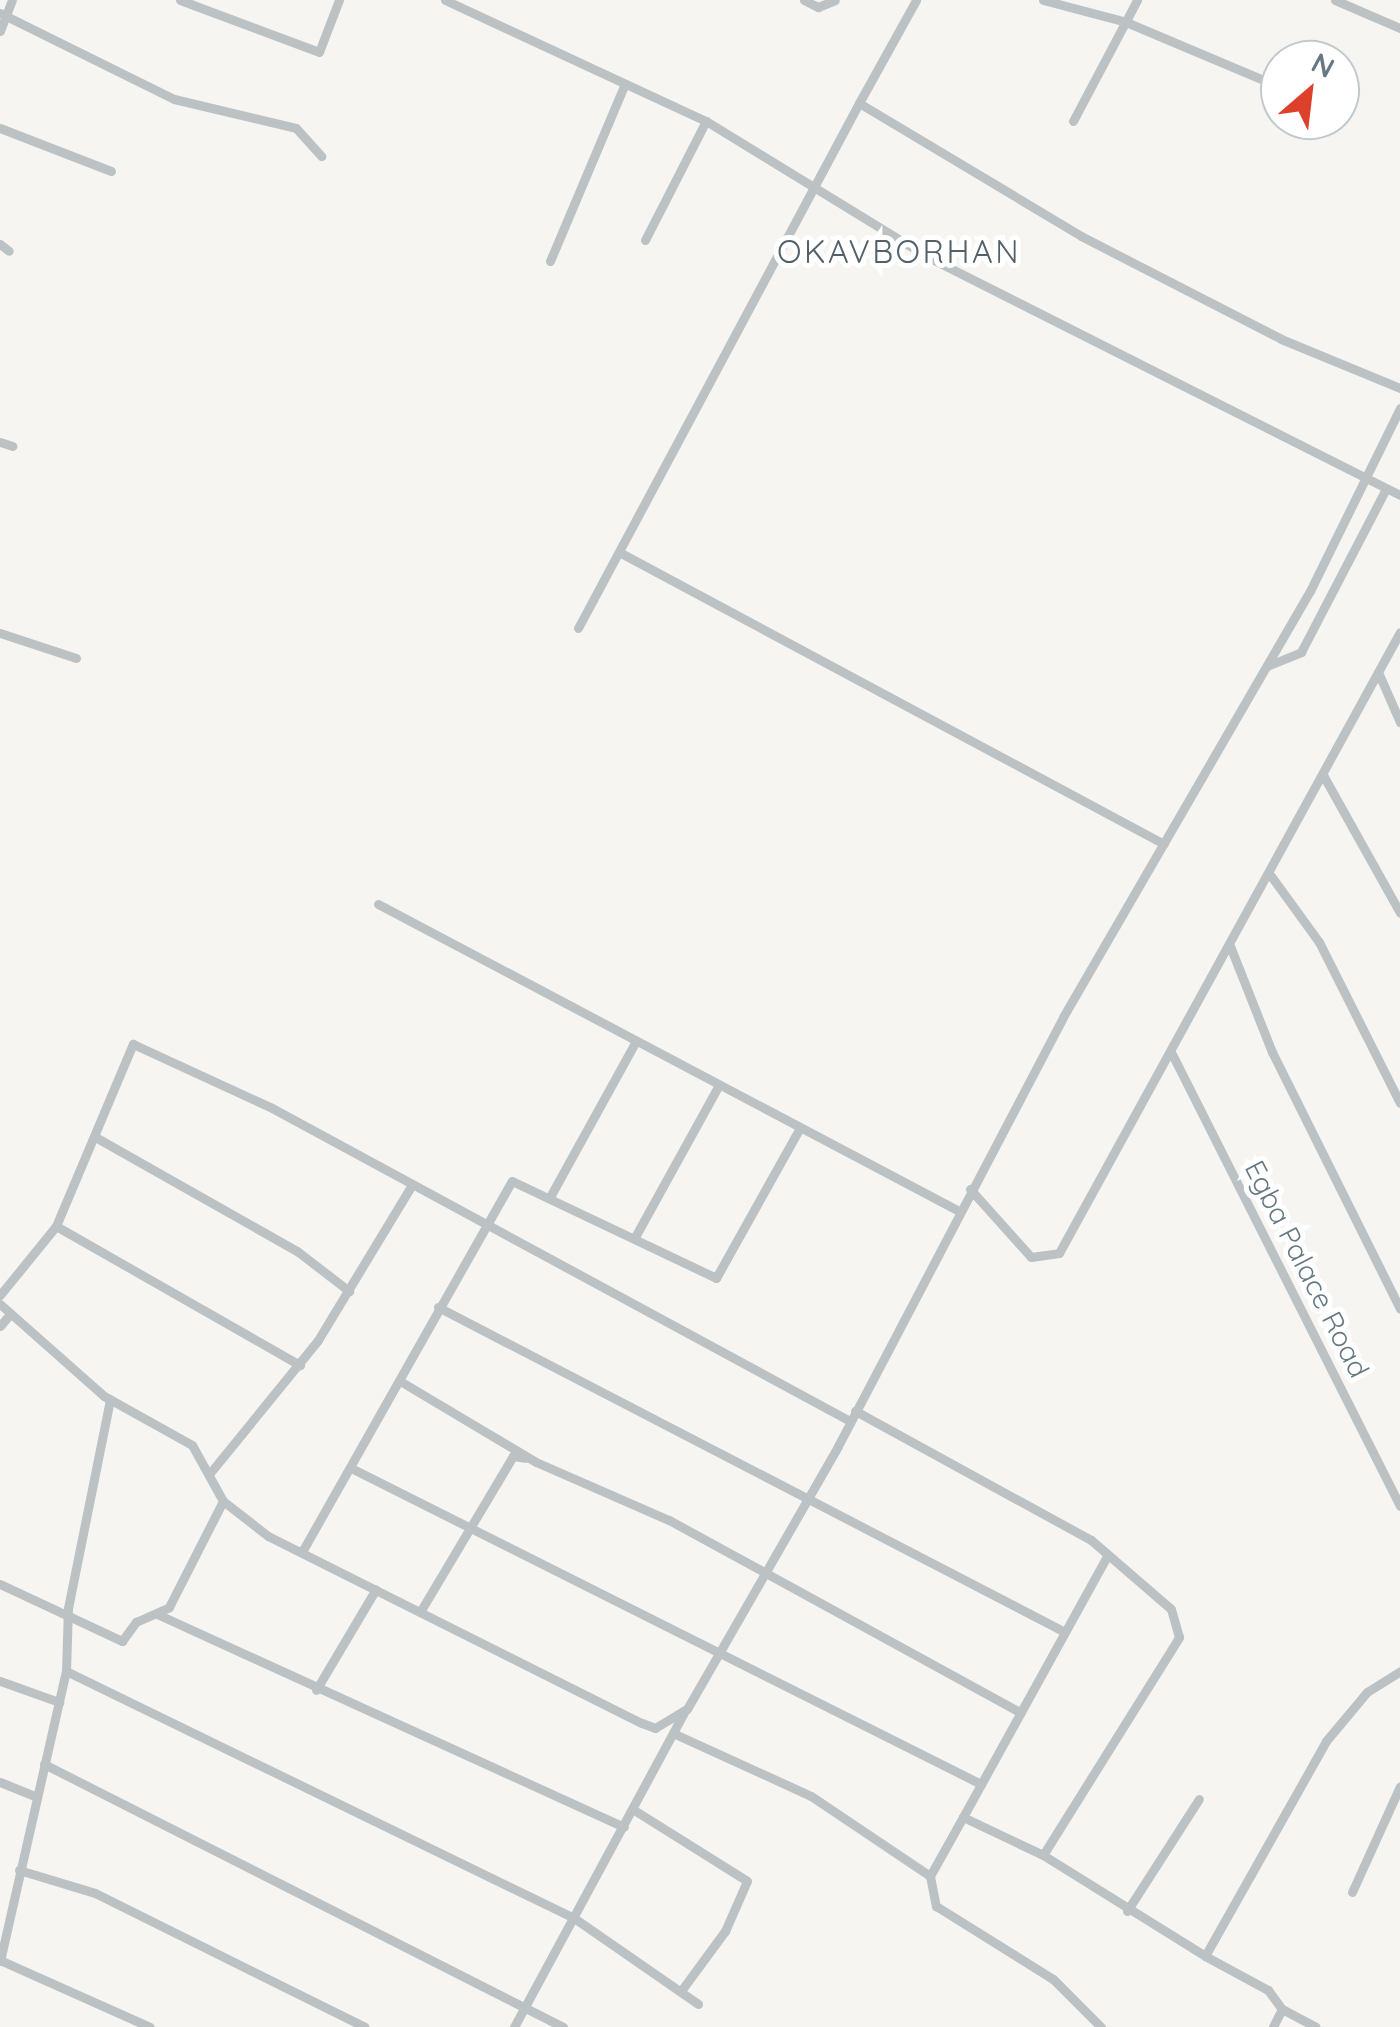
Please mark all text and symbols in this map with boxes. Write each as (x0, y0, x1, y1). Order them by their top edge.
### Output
north arrow (1260, 40, 1360, 140)
text: N (1306, 45, 1341, 85)
district label: OKAVBORHAN (777, 232, 1021, 270)
street label: Egba Palace Road (1238, 1155, 1376, 1383)

